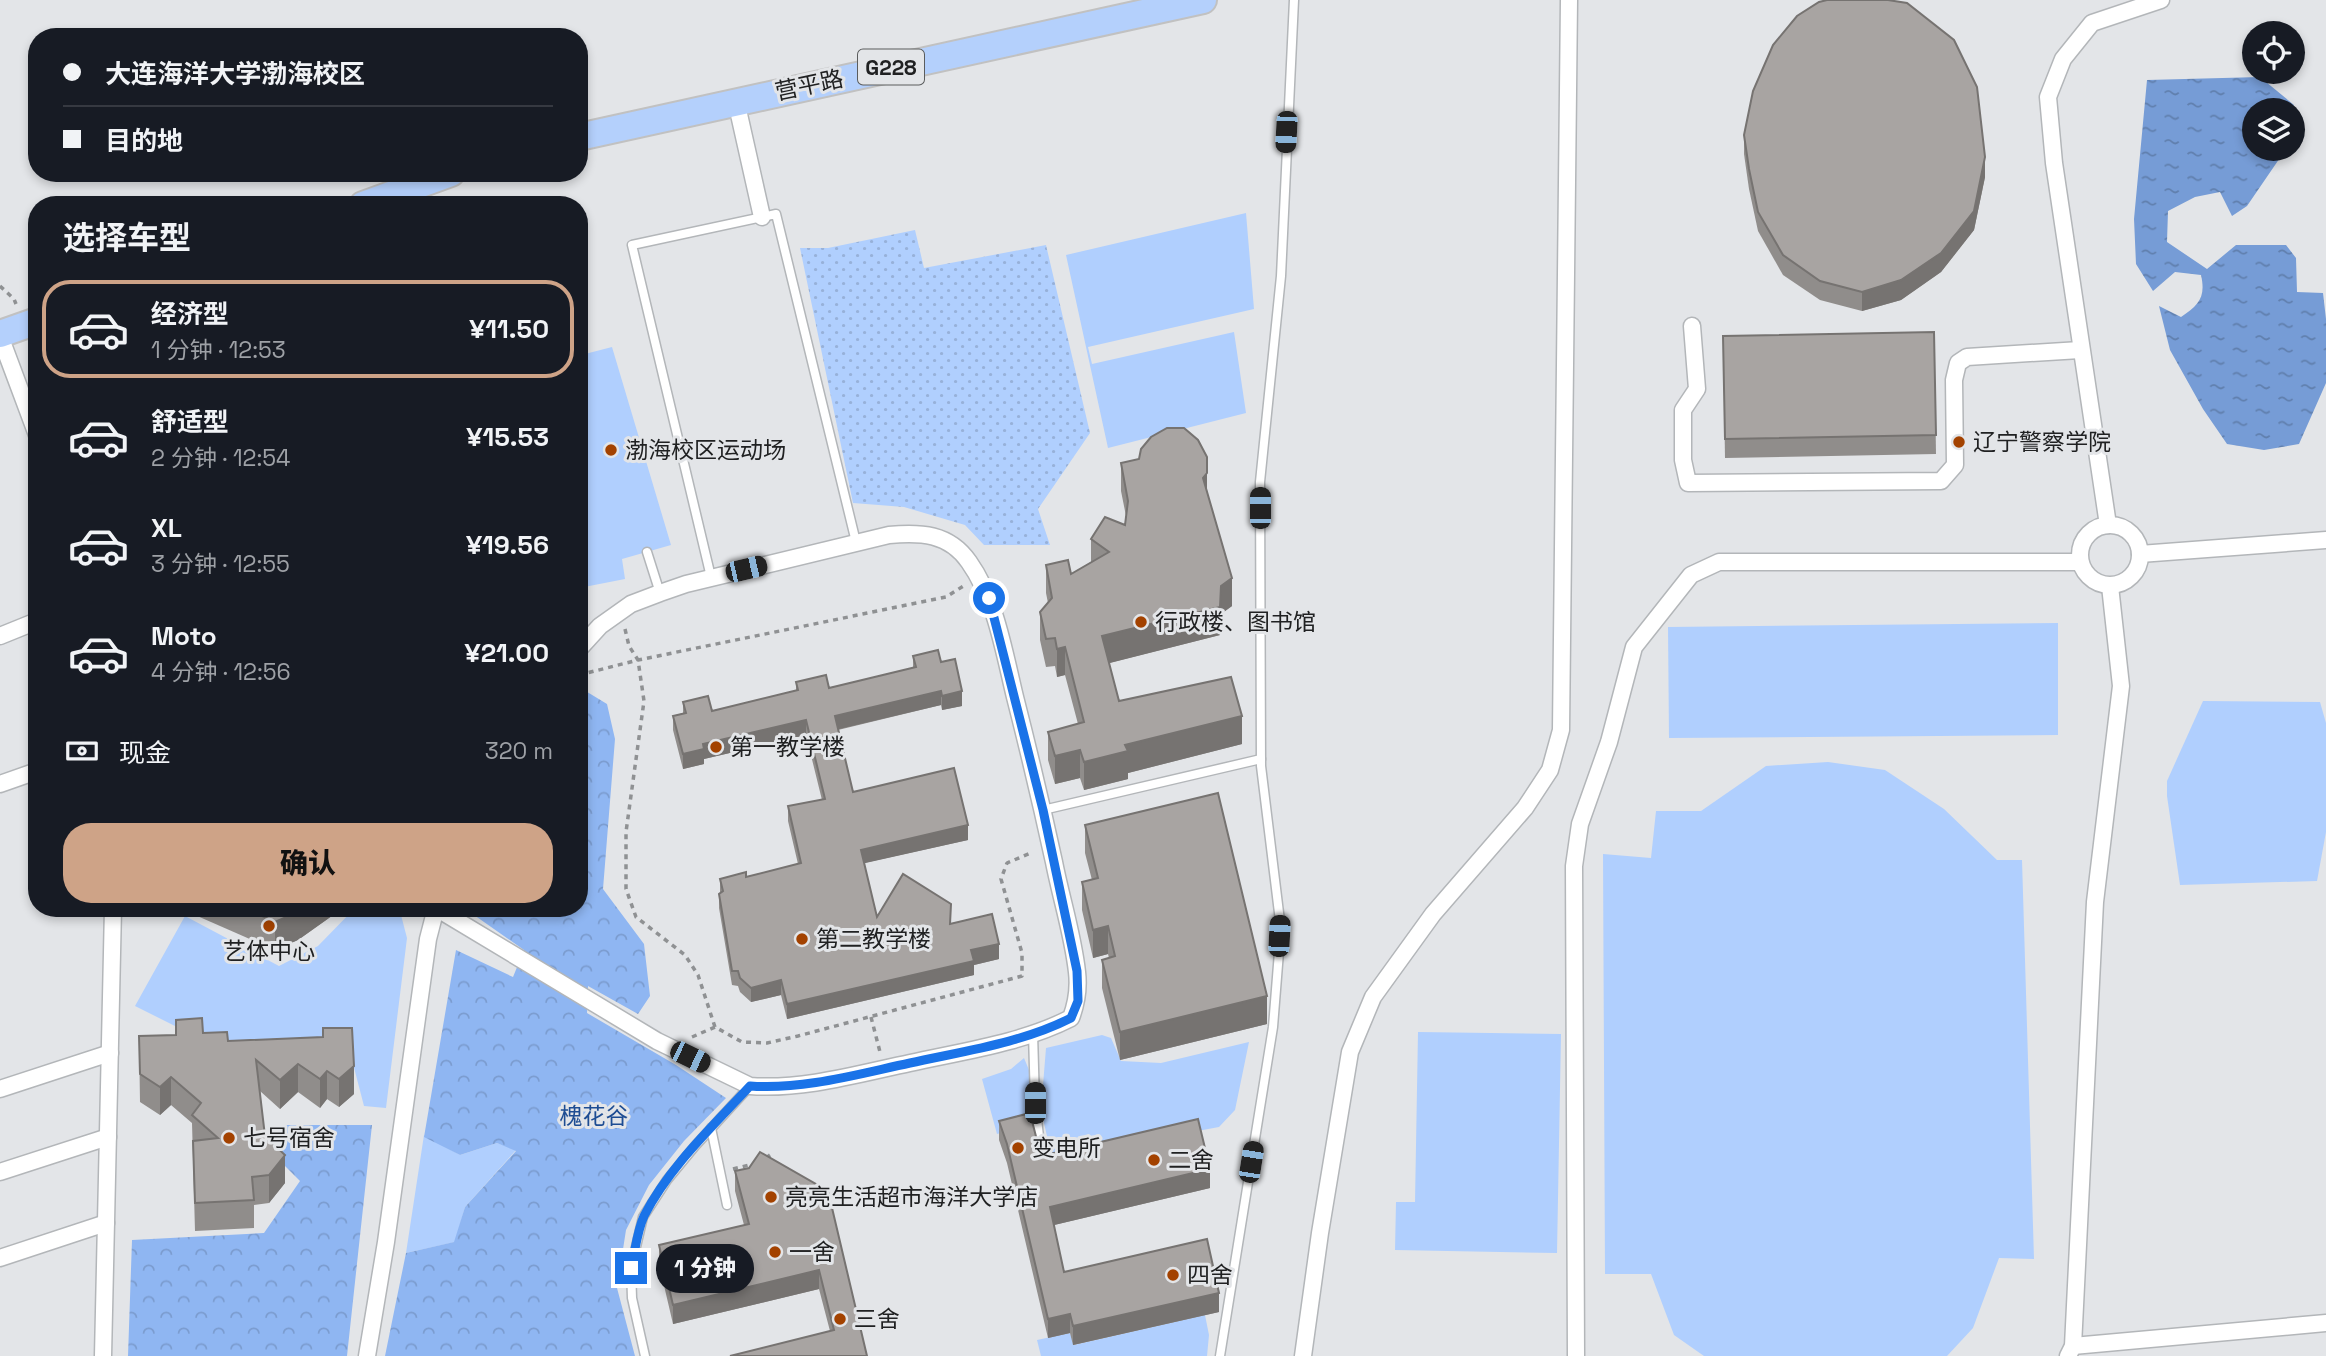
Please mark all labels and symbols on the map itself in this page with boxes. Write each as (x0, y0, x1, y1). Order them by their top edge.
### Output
road number: G228 (858, 50, 924, 84)
street label: 营平路 (772, 63, 846, 107)
car (1275, 110, 1298, 154)
place label: 辽宁警察学院 (1973, 427, 2111, 457)
marker: 辽宁警察学院 (1951, 434, 1967, 450)
place label: 渤海校区运动场 (625, 435, 786, 465)
marker: 渤海校区运动场 (603, 442, 619, 458)
car (1250, 487, 1271, 529)
car (724, 554, 769, 584)
route start (973, 582, 1005, 614)
place label: 行政楼、图书馆 (1155, 607, 1316, 637)
marker: 行政楼、图书馆 (1133, 614, 1149, 630)
place label: 第一教学楼 (730, 732, 845, 762)
marker: 第一教学楼 (708, 739, 724, 755)
car (1268, 914, 1291, 958)
marker: 艺体中心 (261, 918, 277, 934)
place label: 第二教学楼 (816, 924, 931, 954)
marker: 第二教学楼 (794, 931, 810, 947)
place label: 艺体中心 (223, 936, 315, 966)
car (667, 1038, 714, 1076)
car (1025, 1082, 1046, 1124)
park label: 槐花谷 (560, 1101, 629, 1131)
place label: 七号宿舍 (243, 1123, 335, 1153)
marker: 七号宿舍 (221, 1130, 237, 1146)
place label: 变电所 (1032, 1133, 1101, 1163)
marker: 变电所 (1010, 1140, 1026, 1156)
car (1238, 1140, 1265, 1184)
place label: 二舍 (1168, 1145, 1214, 1175)
marker: 二舍 (1146, 1152, 1162, 1168)
place label: 亮亮生活超市海洋大学店 (785, 1182, 1038, 1212)
marker: 亮亮生活超市海洋大学店 (763, 1189, 779, 1205)
place label: 一舍 (789, 1237, 835, 1267)
callout: 1 分钟 (656, 1244, 754, 1292)
marker: 一舍 (767, 1244, 783, 1260)
route end (615, 1252, 647, 1284)
place label: 四舍 (1187, 1260, 1233, 1290)
marker: 四舍 (1165, 1267, 1181, 1283)
place label: 三舍 (854, 1304, 900, 1334)
marker: 三舍 (832, 1311, 848, 1327)

